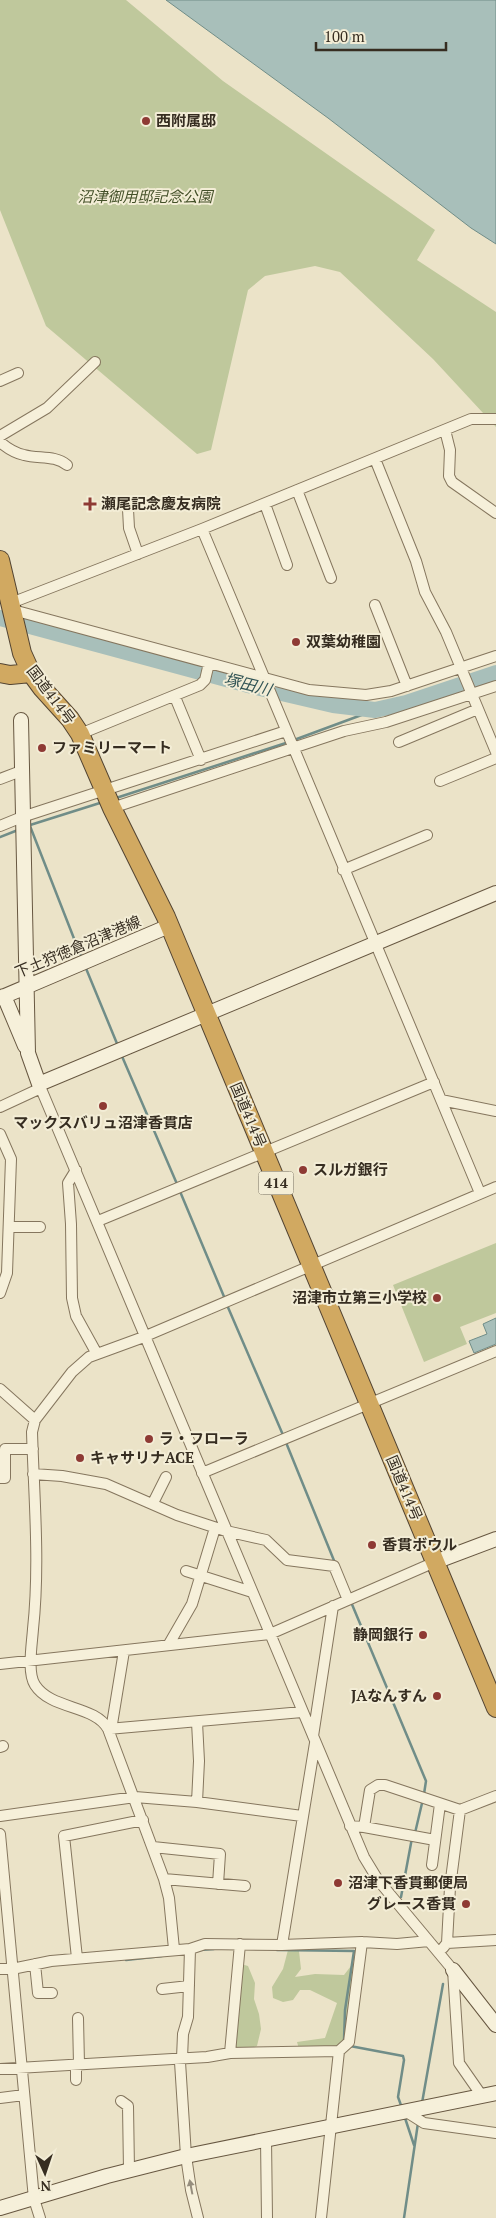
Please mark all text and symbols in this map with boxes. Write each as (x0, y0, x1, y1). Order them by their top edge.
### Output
scale bar (316, 20, 446, 52)
text: 100 m (324, 26, 365, 46)
place label: 西附属邸 (156, 110, 216, 130)
marker: 西附属邸 (140, 115, 152, 127)
park label: 沼津御用邸記念公園 (77, 186, 214, 206)
place label: 瀬尾記念慶友病院 (101, 493, 221, 513)
marker: 瀬尾記念慶友病院 (83, 497, 97, 511)
place label: 双葉幼稚園 (306, 631, 381, 651)
marker: 双葉幼稚園 (290, 636, 302, 648)
street label: 国道414号 (23, 661, 81, 728)
water label: 塚田川 (222, 668, 276, 701)
place label: ファミリーマート (52, 737, 172, 757)
marker: ファミリーマート (36, 742, 48, 754)
street label: 下土狩徳倉沼津港線 (12, 910, 144, 982)
street label: 国道414号 (226, 1079, 272, 1150)
marker: マックスバリュ沼津香貫店 (97, 1100, 109, 1112)
place label: マックスバリュ沼津香貫店 (13, 1112, 193, 1132)
place label: スルガ銀行 (313, 1159, 388, 1179)
marker: スルガ銀行 (297, 1164, 309, 1176)
road number: 414 (258, 1172, 294, 1194)
place label: 沼津市立第三小学校 (292, 1287, 427, 1307)
marker: 沼津市立第三小学校 (431, 1292, 443, 1304)
place label: ラ・フローラ (159, 1428, 249, 1448)
marker: ラ・フローラ (143, 1433, 155, 1445)
place label: キャサリナACE (90, 1447, 194, 1467)
marker: キャサリナACE (74, 1452, 86, 1464)
street label: 国道414号 (382, 1452, 428, 1523)
place label: 香貫ボウル (382, 1534, 457, 1554)
marker: 香貫ボウル (366, 1539, 378, 1551)
place label: 静岡銀行 (353, 1624, 413, 1644)
marker: 静岡銀行 (417, 1629, 429, 1641)
place label: JAなんすん (351, 1685, 427, 1705)
marker: JAなんすん (431, 1690, 443, 1702)
place label: 沼津下香貫郵便局 (348, 1872, 468, 1892)
marker: 沼津下香貫郵便局 (332, 1877, 344, 1889)
place label: グレース香貫 (367, 1893, 456, 1913)
marker: グレース香貫 (460, 1898, 472, 1910)
north arrow (20, 2148, 70, 2198)
text: N (40, 2177, 52, 2196)
one-way arrow (186, 2179, 194, 2195)

